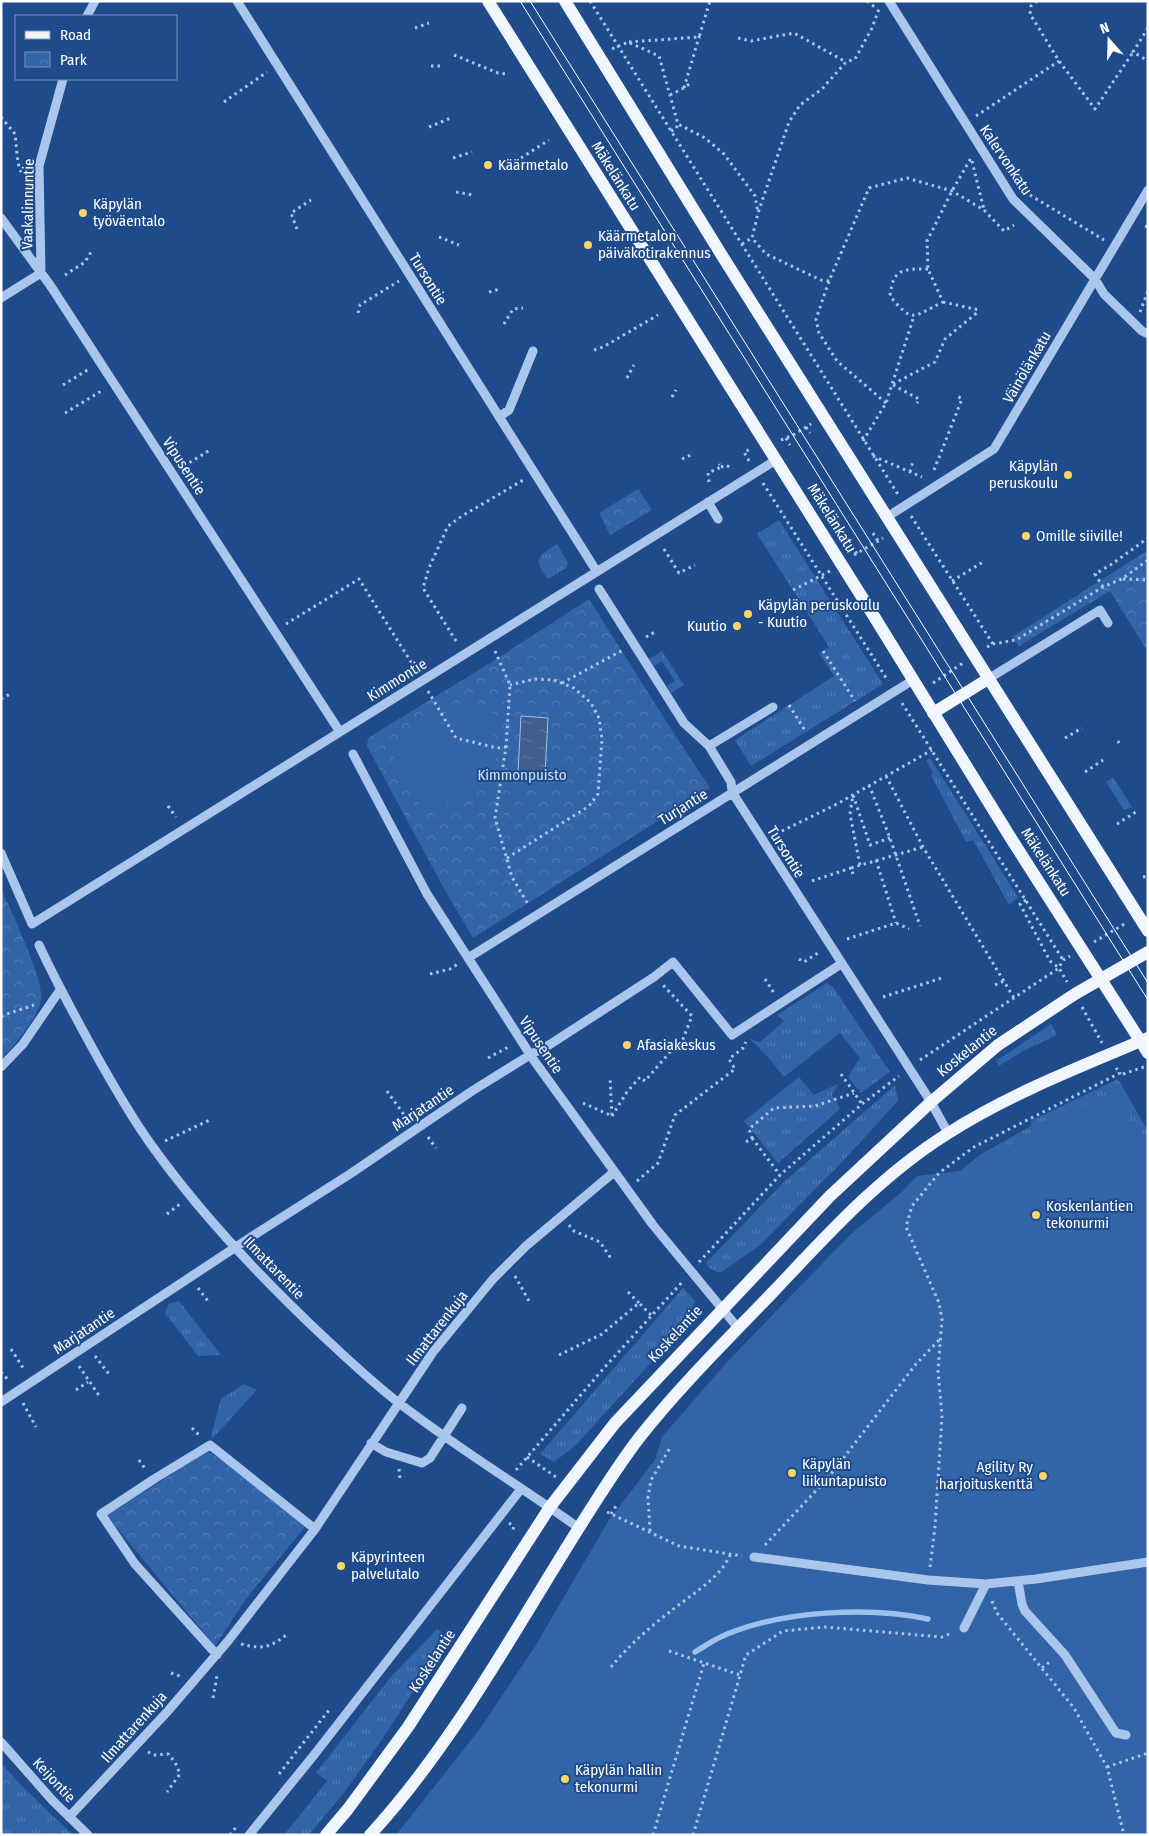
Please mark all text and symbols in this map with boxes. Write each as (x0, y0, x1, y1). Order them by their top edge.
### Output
legend (15, 15, 178, 80)
north arrow (1084, 15, 1134, 65)
text: N (1098, 19, 1112, 38)
text: Road (60, 26, 91, 44)
text: Park (60, 51, 87, 69)
street label: Kalervonkatu (976, 121, 1036, 199)
street label: Mäkelänkatu (588, 138, 644, 214)
place label: Käärmetalo (498, 156, 569, 174)
street label: Vaakalinnuntie (18, 158, 38, 250)
marker: Käärmetalo (482, 159, 494, 171)
place label: Käpylän työväentalo (93, 195, 165, 230)
marker: Käpylän työväentalo (77, 207, 89, 219)
place label: Käärmetalon päiväkotirakennus (598, 227, 711, 262)
marker: Käärmetalon päiväkotirakennus (582, 239, 594, 251)
street label: Tursontie (405, 250, 451, 308)
street label: Väinölänkatu (999, 328, 1055, 406)
street label: Vipusentie (159, 434, 209, 498)
place label: Käpylän peruskoulu (989, 457, 1058, 492)
marker: Käpylän peruskoulu (1062, 469, 1074, 481)
street label: Mäkelänkatu (804, 480, 860, 556)
place label: Omille siiville! (1036, 527, 1123, 545)
marker: Omille siiville! (1020, 530, 1032, 542)
place label: Käpylän peruskoulu - Kuutio (758, 596, 880, 631)
marker: Käpylän peruskoulu - Kuutio (742, 608, 754, 620)
place label: Kuutio (687, 617, 727, 635)
marker: Kuutio (731, 620, 743, 632)
street label: Kimmontie (364, 655, 430, 705)
park label: Kimmonpuisto (477, 766, 567, 784)
street label: Turjantie (655, 785, 711, 829)
street label: Tursontie (763, 823, 809, 881)
street label: Mäkelänkatu (1017, 824, 1075, 900)
street label: Vipusentie (515, 1013, 567, 1077)
street label: Koskelantie (934, 1021, 1000, 1081)
place label: Afasiakeskus (637, 1036, 716, 1054)
marker: Afasiakeskus (621, 1039, 633, 1051)
street label: Marjatantie (389, 1081, 457, 1135)
place label: Koskenlantien tekonurmi (1046, 1197, 1133, 1232)
marker: Koskenlantien tekonurmi (1030, 1209, 1042, 1221)
street label: Ilmattarentie (240, 1233, 308, 1303)
street label: Ilmattarenkuja (402, 1287, 472, 1369)
street label: Koskelantie (644, 1302, 706, 1366)
street label: Marjatantie (50, 1304, 118, 1358)
place label: Käpylän liikuntapuisto (802, 1455, 887, 1490)
place label: Agility Ry harjoituskenttä (939, 1458, 1033, 1493)
marker: Käpylän liikuntapuisto (786, 1467, 798, 1479)
marker: Agility Ry harjoituskenttä (1037, 1470, 1049, 1482)
place label: Käpyrinteen palvelutalo (351, 1548, 425, 1583)
marker: Käpyrinteen palvelutalo (335, 1560, 347, 1572)
street label: Koskelantie (405, 1626, 459, 1696)
street label: Ilmattarenkuja (97, 1688, 171, 1766)
street label: Keijontie (29, 1754, 79, 1806)
place label: Käpylän hallin tekonurmi (575, 1761, 662, 1796)
marker: Käpylän hallin tekonurmi (559, 1773, 571, 1785)

